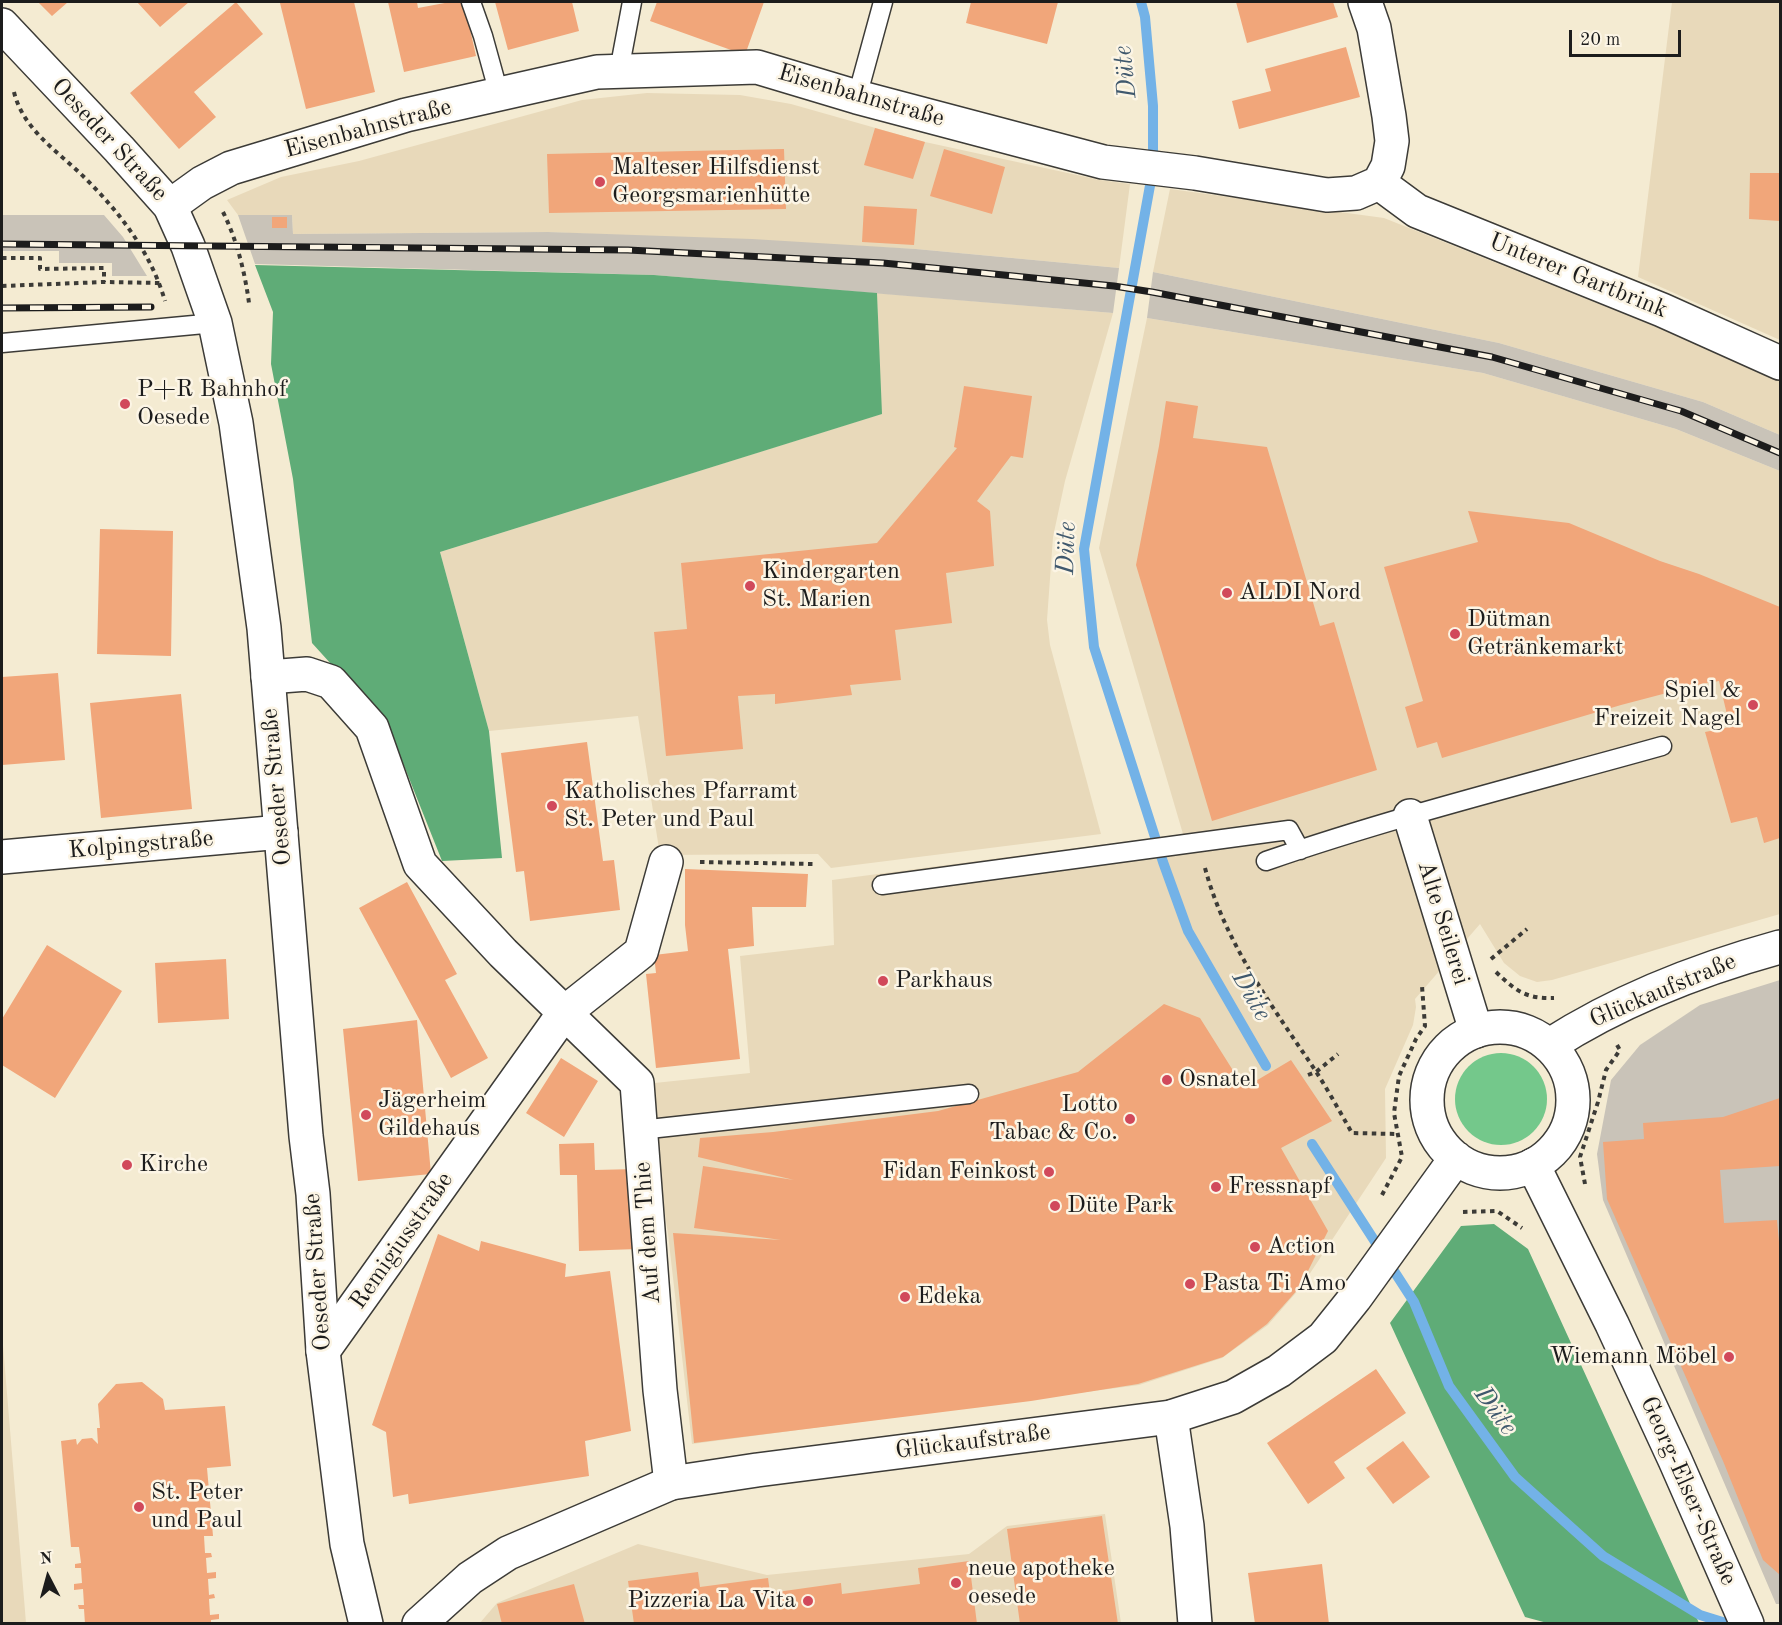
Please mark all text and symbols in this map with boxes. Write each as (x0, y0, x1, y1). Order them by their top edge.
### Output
scale bar (1572, 18, 1684, 56)
text: 20 m (1580, 31, 1620, 49)
water label: Düte (1108, 44, 1144, 100)
street label: Eisenbahnstraße (774, 58, 948, 134)
street label: Oeseder Straße (45, 72, 173, 208)
street label: Eisenbahnstraße (281, 93, 455, 165)
place label: Malteser Hilfsdienst Georgsmarienhütte (612, 154, 820, 210)
marker: Malteser Hilfsdienst Georgsmarienhütte (593, 175, 607, 189)
street label: Unterer Gartbrink (1485, 227, 1671, 325)
place label: P+R Bahnhof Oesede (137, 376, 287, 432)
marker: P+R Bahnhof Oesede (118, 397, 132, 411)
water label: Düte (1050, 521, 1084, 575)
place label: Kindergarten St. Marien (762, 558, 900, 614)
marker: Kindergarten St. Marien (743, 579, 757, 593)
place label: ALDI Nord (1239, 579, 1361, 607)
marker: ALDI Nord (1220, 586, 1234, 600)
place label: Dütman Getränkemarkt (1467, 606, 1624, 662)
marker: Dütman Getränkemarkt (1448, 627, 1462, 641)
place label: Spiel & Freizeit Nagel (1593, 677, 1741, 733)
marker: Spiel & Freizeit Nagel (1746, 698, 1760, 712)
street label: Oeseder Straße (256, 707, 298, 867)
place label: Katholisches Pfarramt St. Peter und Paul (564, 778, 798, 834)
marker: Katholisches Pfarramt St. Peter und Paul (545, 799, 559, 813)
street label: Kolpingstraße (67, 824, 215, 866)
street label: Alte Seilerei (1410, 857, 1476, 989)
street label: Glückaufstraße (1585, 947, 1741, 1035)
water label: Düte (1224, 965, 1278, 1027)
place label: Parkhaus (895, 967, 993, 995)
marker: Parkhaus (876, 974, 890, 988)
place label: Osnatel (1179, 1066, 1257, 1094)
marker: Osnatel (1160, 1073, 1174, 1087)
place label: Jägerheim Gildehaus (378, 1087, 486, 1143)
place label: Lotto Tabac & Co. (989, 1091, 1118, 1147)
marker: Jägerheim Gildehaus (359, 1108, 373, 1122)
marker: Lotto Tabac & Co. (1123, 1112, 1137, 1126)
place label: Kirche (139, 1151, 208, 1179)
marker: Kirche (120, 1158, 134, 1172)
place label: Fidan Feinkost (882, 1158, 1037, 1186)
street label: Auf dem Thie (629, 1161, 667, 1305)
marker: Fidan Feinkost (1042, 1165, 1056, 1179)
street label: Remigiusstraße (344, 1167, 460, 1315)
place label: Fressnapf (1228, 1173, 1331, 1201)
marker: Fressnapf (1209, 1180, 1223, 1194)
street label: Oeseder Straße (298, 1192, 338, 1352)
place label: Düte Park (1067, 1192, 1174, 1220)
marker: Düte Park (1048, 1199, 1062, 1213)
place label: Action (1267, 1233, 1336, 1261)
marker: Action (1248, 1240, 1262, 1254)
place label: Pasta Ti Amo (1202, 1270, 1346, 1298)
marker: Pasta Ti Amo (1183, 1277, 1197, 1291)
place label: Edeka (917, 1283, 981, 1311)
marker: Edeka (898, 1290, 912, 1304)
place label: Wiemann Möbel (1550, 1343, 1717, 1371)
marker: Wiemann Möbel (1722, 1350, 1736, 1364)
water label: Düte (1467, 1380, 1523, 1442)
street label: Georg-Elser-Straße (1633, 1392, 1743, 1590)
street label: Glückaufstraße (894, 1418, 1052, 1466)
place label: St. Peter und Paul (151, 1479, 243, 1535)
marker: St. Peter und Paul (132, 1500, 146, 1514)
north arrow (18, 1547, 78, 1607)
text: N (39, 1551, 53, 1568)
place label: neue apotheke oesede (968, 1555, 1115, 1611)
marker: neue apotheke oesede (949, 1576, 963, 1590)
place label: Pizzeria La Vita (627, 1587, 796, 1615)
marker: Pizzeria La Vita (801, 1594, 815, 1608)

